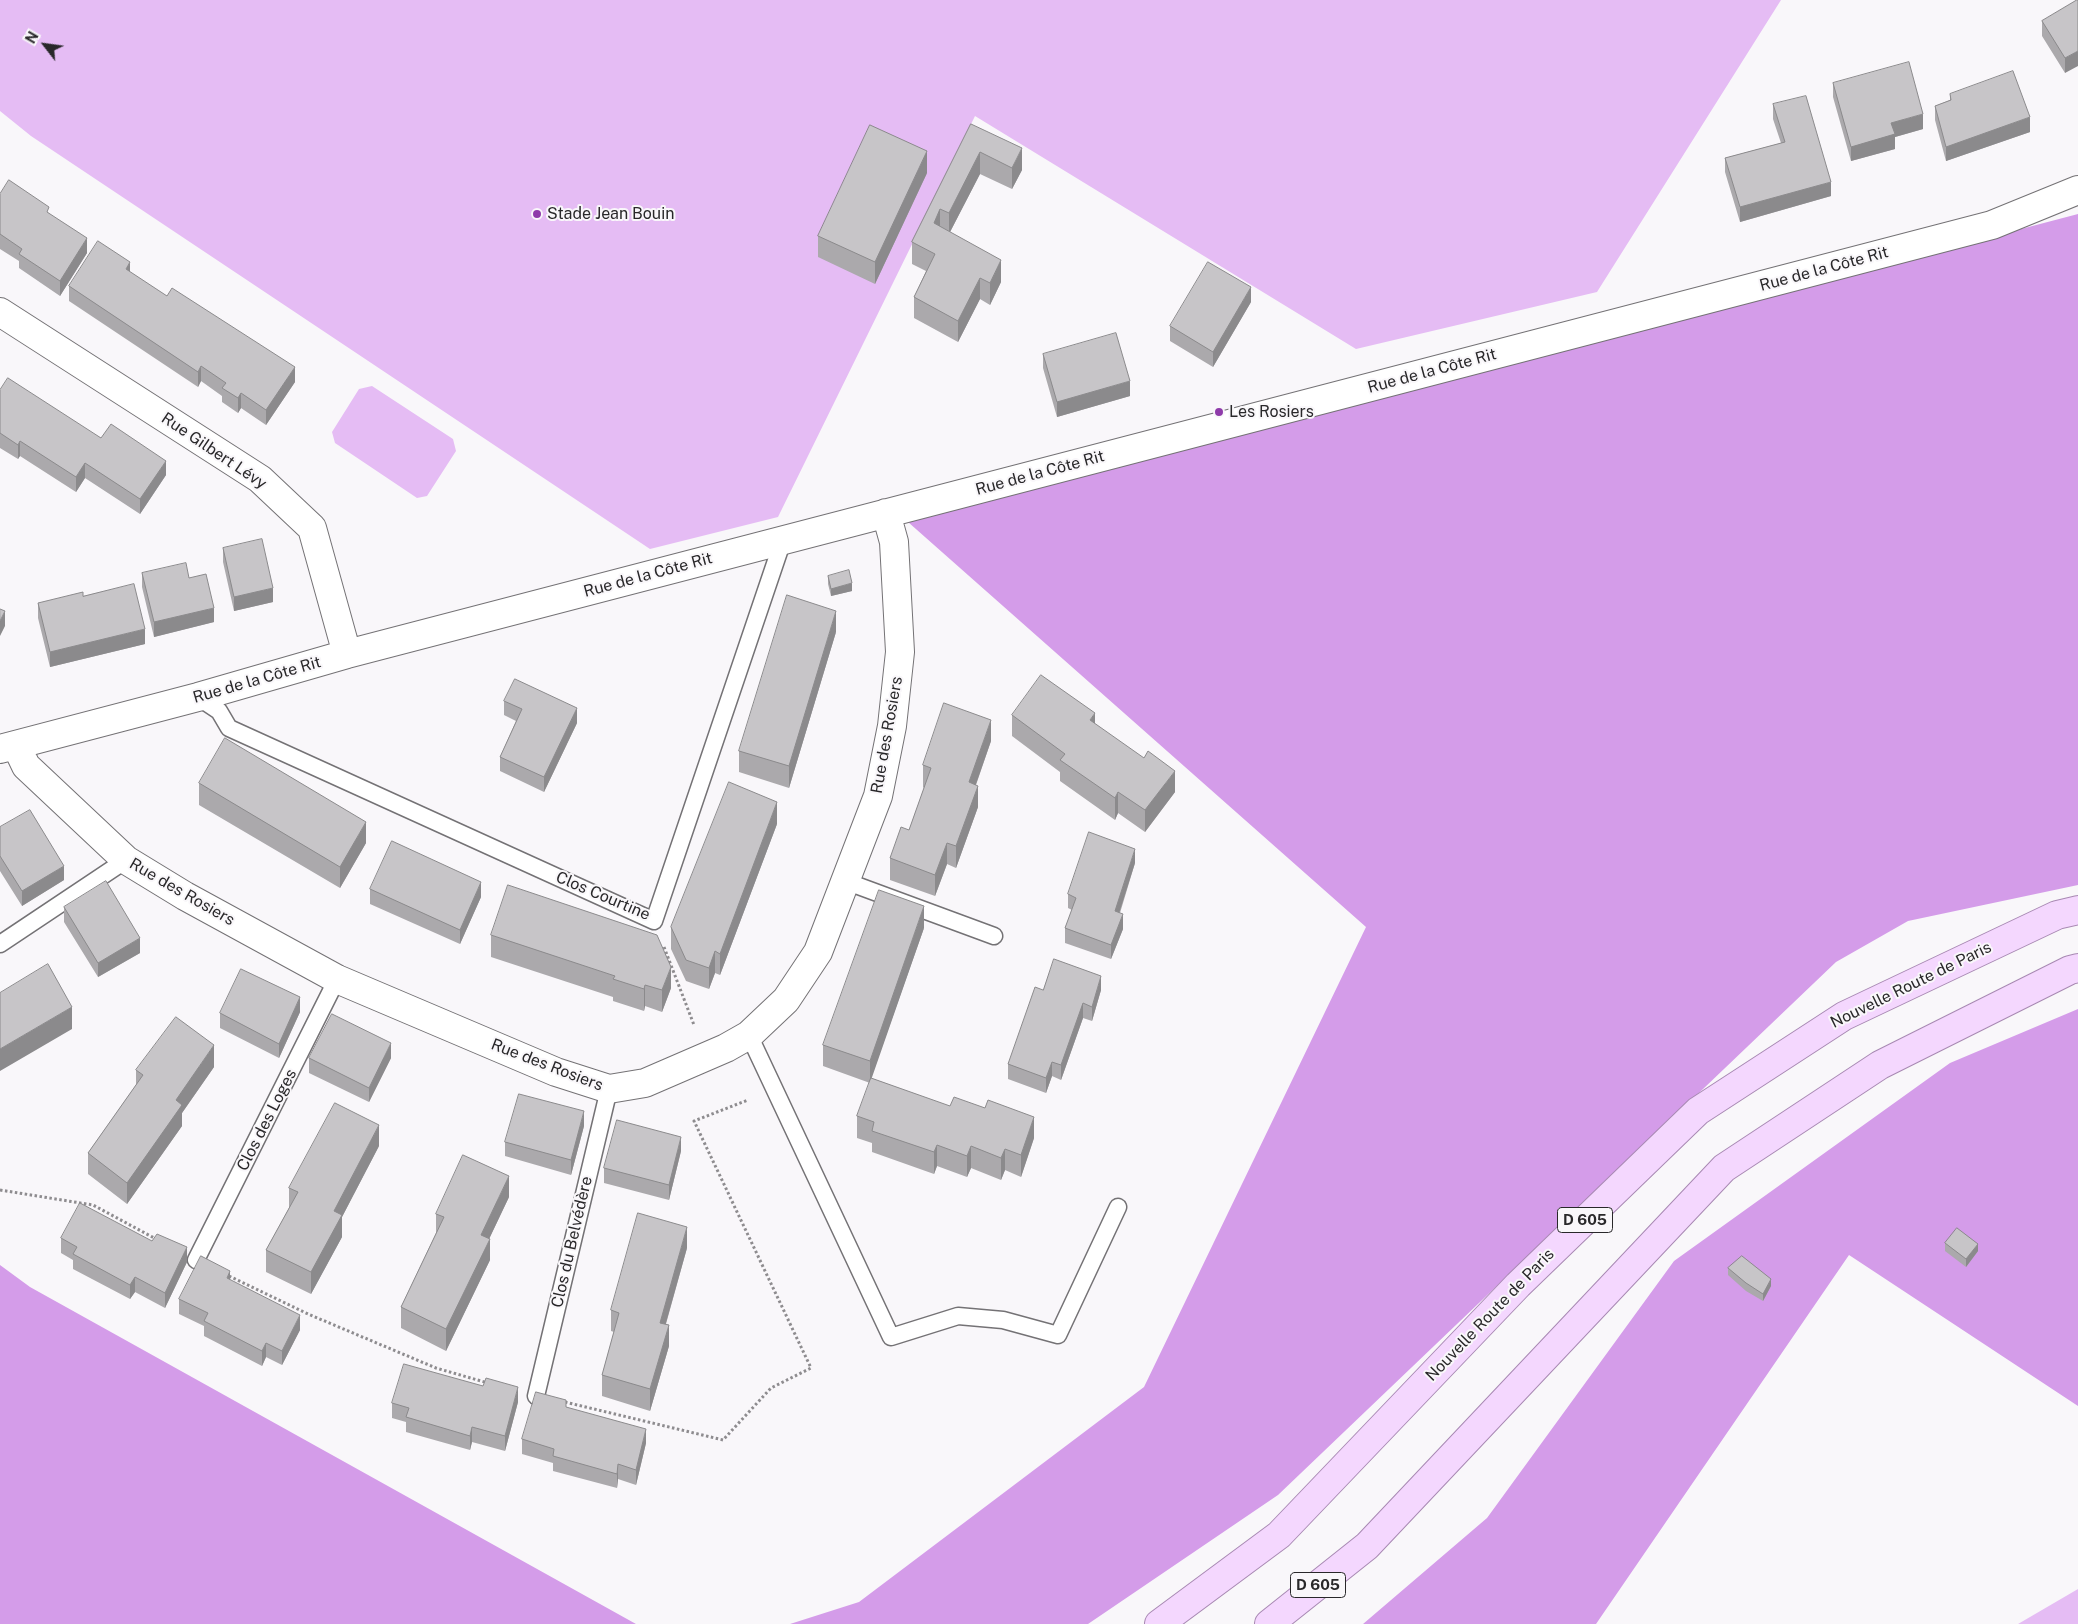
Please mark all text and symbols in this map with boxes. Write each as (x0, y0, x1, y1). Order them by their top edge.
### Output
north arrow (20, 20, 70, 70)
text: N (22, 29, 42, 46)
place label: Stade Jean Bouin (547, 204, 675, 224)
marker: Stade Jean Bouin (531, 208, 543, 220)
street label: Rue de la Côte Rit (1758, 243, 1890, 295)
street label: Rue de la Côte Rit (1366, 345, 1498, 397)
place label: Les Rosiers (1229, 402, 1314, 422)
marker: Les Rosiers (1213, 406, 1225, 418)
street label: Rue Gilbert Lévy (158, 409, 270, 493)
street label: Rue de la Côte Rit (974, 447, 1106, 499)
street label: Rue de la Côte Rit (582, 549, 714, 601)
street label: Rue de la Côte Rit (191, 653, 323, 707)
street label: Rue des Rosiers (867, 675, 907, 795)
street label: Rue des Rosiers (126, 854, 238, 930)
street label: Clos Courtine (553, 868, 653, 924)
street label: Nouvelle Route de Paris (1827, 938, 1995, 1032)
street label: Rue des Rosiers (488, 1035, 606, 1095)
street label: Clos des Loges (233, 1066, 301, 1174)
street label: Clos du Belvédère (548, 1174, 596, 1310)
road number: D 605 (1558, 1208, 1612, 1232)
street label: Nouvelle Route de Paris (1422, 1245, 1558, 1385)
road number: D 605 (1290, 1572, 1346, 1598)

